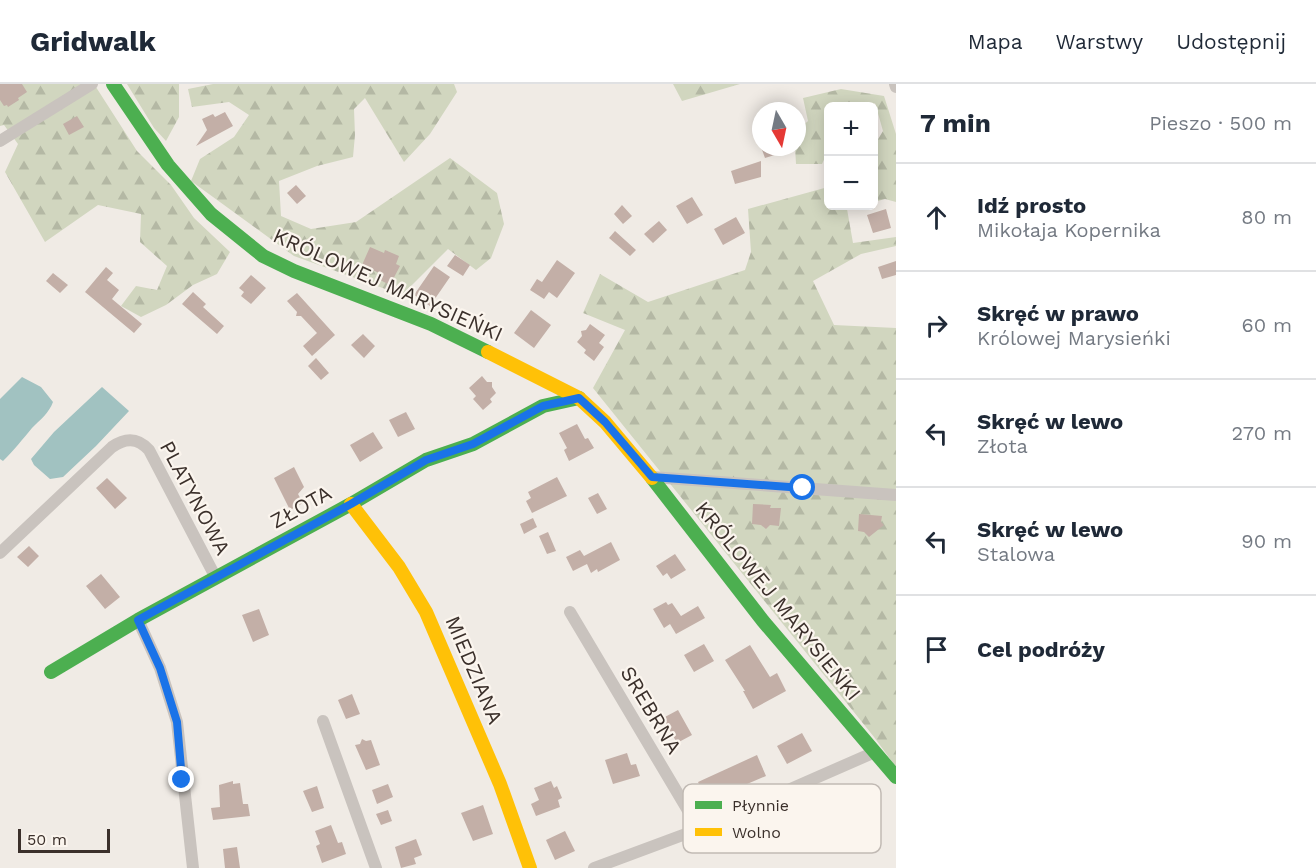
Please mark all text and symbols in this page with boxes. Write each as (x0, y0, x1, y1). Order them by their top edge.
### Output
text: Gridwalk (30, 25, 156, 58)
text: Mapa (968, 29, 1023, 54)
text: Warstwy (1056, 29, 1143, 54)
text: Udostępnij (1176, 29, 1286, 54)
north arrow (752, 102, 806, 156)
map controls (824, 102, 878, 210)
button: + (824, 102, 878, 156)
text: 7 min (920, 108, 991, 138)
text: Pieszo · 500 m (1149, 111, 1292, 135)
button: − (824, 156, 878, 210)
text: Idź prosto (977, 193, 1086, 218)
icon: ahead (920, 201, 953, 234)
text: 80 m (1241, 205, 1292, 229)
text: Mikołaja Kopernika (977, 218, 1161, 242)
street label: KRÓLOWEJ MARYSIEŃKI (269, 223, 507, 347)
text: Skręć w prawo (977, 301, 1139, 326)
icon: right (920, 309, 953, 342)
text: 60 m (1242, 313, 1292, 337)
text: Królowej Marysieńki (977, 326, 1171, 350)
text: Skręć w lewo (977, 409, 1123, 434)
icon: left (920, 417, 953, 450)
text: 270 m (1232, 421, 1292, 445)
text: Złota (977, 434, 1028, 458)
street label: PLATYNOWA (155, 436, 236, 559)
route start (789, 474, 815, 500)
street label: ZŁOTA (266, 480, 336, 533)
street label: KRÓLOWEJ MARYSIEŃKI (690, 496, 866, 705)
text: Skręć w lewo (977, 517, 1123, 542)
icon: left (920, 525, 953, 558)
text: 90 m (1241, 529, 1292, 553)
text: Stalowa (977, 542, 1055, 566)
street label: MIEDZIANA (440, 612, 508, 728)
icon: arrive (920, 633, 953, 666)
text: Cel podróży (977, 637, 1105, 662)
street label: SREBRNA (616, 661, 687, 758)
route end (168, 766, 194, 792)
legend (683, 784, 881, 853)
text: Płynnie (732, 796, 789, 815)
text: Wolno (732, 823, 781, 842)
scale bar (18, 826, 110, 854)
text: 50 m (27, 830, 67, 849)

